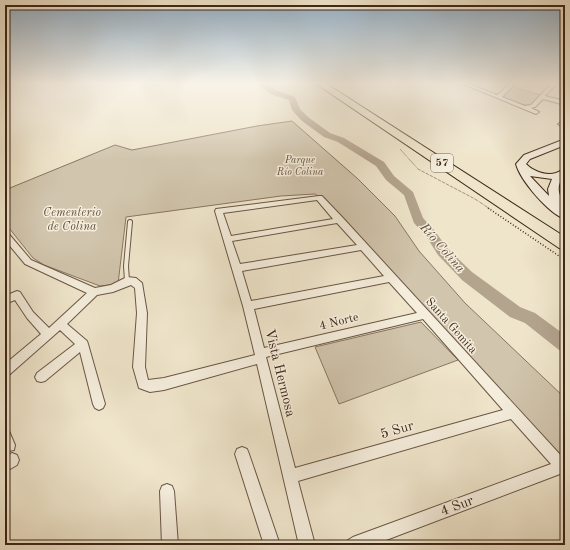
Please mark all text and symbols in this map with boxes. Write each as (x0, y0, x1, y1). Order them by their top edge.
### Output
road number: 57 (431, 154, 453, 172)
park label: Parque Río Colina (276, 155, 324, 177)
park label: Cementerio de Colina (43, 207, 101, 233)
water label: Río Colina (417, 220, 467, 275)
street label: Santa Gemita (423, 296, 479, 356)
street label: 4 Norte (318, 311, 360, 333)
street label: Vista Hermosa (262, 328, 298, 418)
street label: 5 Sur (379, 419, 415, 441)
street label: 4 Sur (439, 493, 476, 519)

